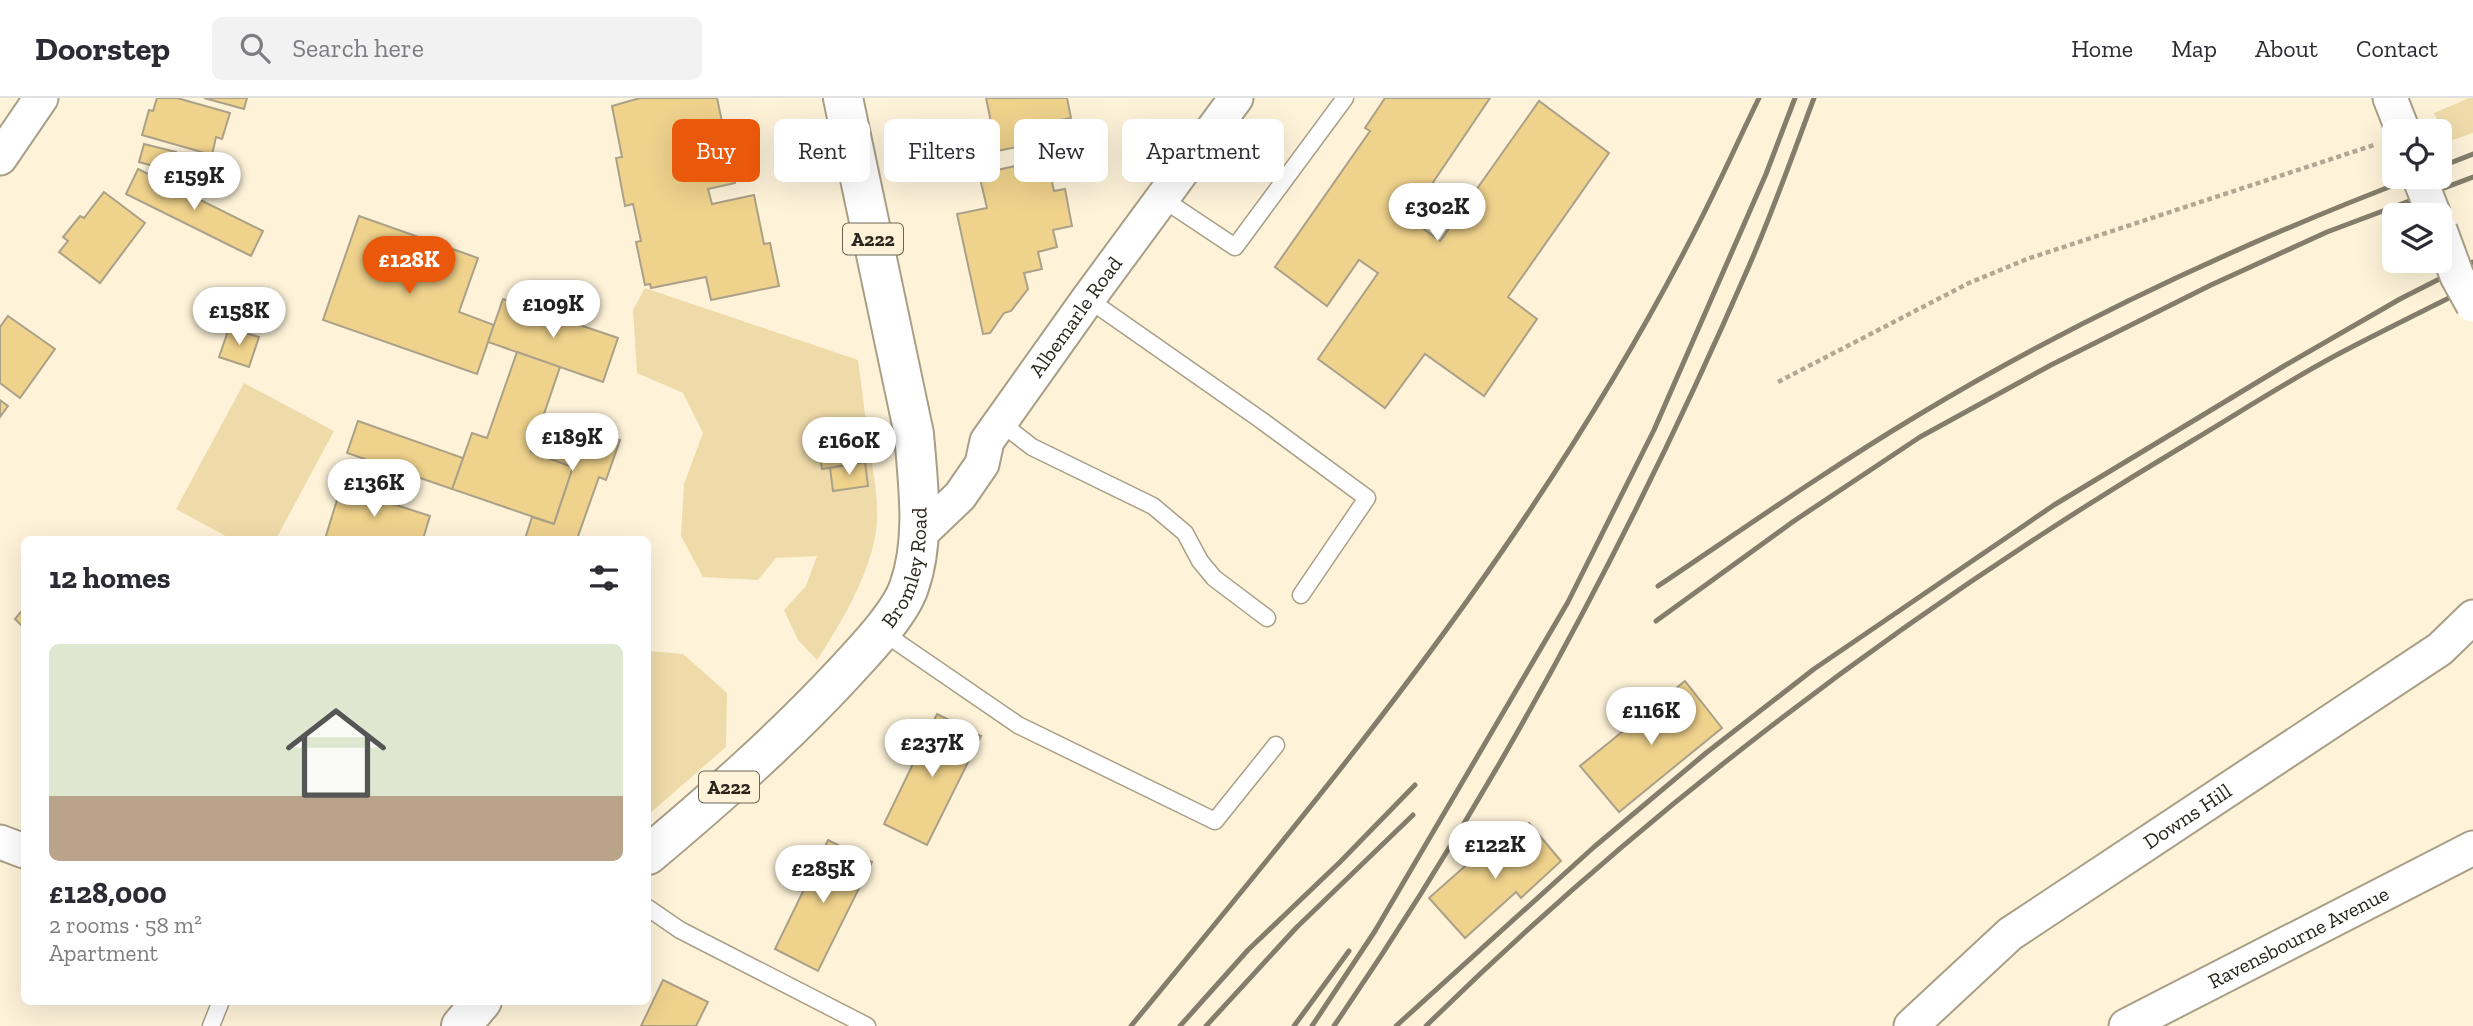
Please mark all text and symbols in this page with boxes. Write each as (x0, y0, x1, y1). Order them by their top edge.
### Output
search box (212, 17, 702, 80)
text: Doorstep (35, 29, 170, 68)
icon: search (236, 29, 274, 67)
text: Search here (292, 32, 424, 64)
text: Home (2071, 34, 2133, 63)
text: Map (2171, 34, 2217, 63)
text: About (2255, 34, 2318, 63)
text: Contact (2356, 34, 2438, 63)
chip: Buy (672, 119, 760, 182)
chip: Rent (774, 119, 870, 182)
chip: Filters (884, 119, 1000, 182)
chip: New (1014, 119, 1108, 182)
chip: Apartment (1122, 119, 1284, 182)
map controls (2382, 119, 2452, 273)
button: locate (2382, 119, 2452, 189)
pin: £159K (145, 152, 243, 212)
text: £159K (164, 161, 224, 189)
pin: £302K (1388, 184, 1486, 243)
text: £302K (1405, 192, 1469, 220)
button: layers (2382, 203, 2452, 273)
road number: A222 (843, 223, 903, 254)
pin: £128K (360, 236, 458, 296)
text: £128K (379, 245, 439, 273)
street label: Albemarle Road (1024, 251, 1127, 382)
pin: £109K (504, 280, 602, 340)
pin: £158K (190, 288, 288, 347)
text: £109K (522, 289, 584, 317)
text: £158K (209, 296, 269, 324)
pin: £189K (523, 414, 621, 473)
pin: £160K (800, 418, 898, 477)
text: £189K (542, 422, 602, 450)
text: £160K (818, 426, 880, 454)
pin: £136K (325, 460, 423, 519)
text: £136K (344, 468, 404, 496)
street label: Bromley Road (876, 507, 931, 633)
icon: filters (585, 559, 623, 597)
text: 12 homes (49, 560, 171, 596)
pin: £116K (1602, 688, 1700, 747)
icon: home (273, 690, 399, 816)
text: £116K (1622, 696, 1680, 724)
pin: £237K (883, 720, 981, 779)
text: £237K (901, 728, 963, 756)
road number: A222 (699, 772, 759, 802)
street label: Downs Hill (2138, 778, 2236, 854)
pin: £122K (1446, 822, 1544, 881)
text: £122K (1465, 830, 1525, 858)
pin: £285K (774, 846, 872, 905)
text: £285K (791, 854, 855, 882)
text: £128,000 (49, 875, 167, 911)
street label: Ravensbourne Avenue (2204, 880, 2393, 994)
text: 2 rooms · 58 m² (49, 911, 202, 939)
text: Apartment (49, 939, 158, 967)

